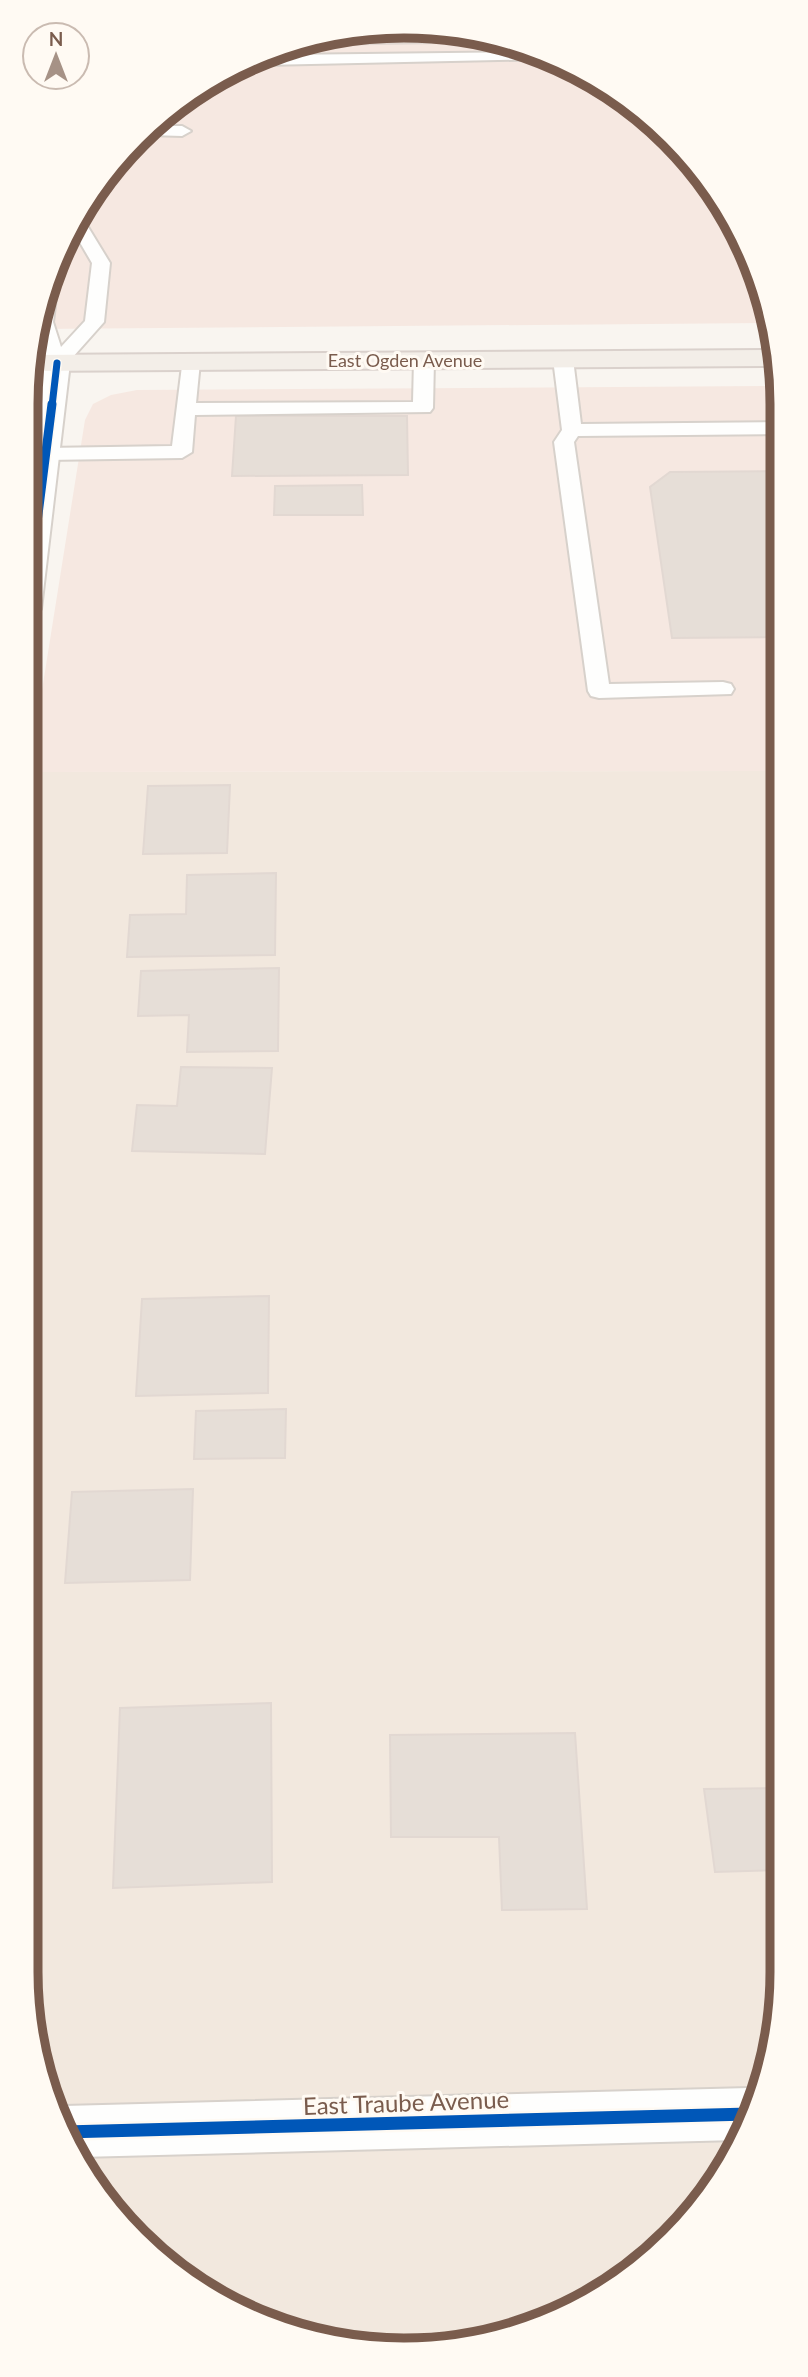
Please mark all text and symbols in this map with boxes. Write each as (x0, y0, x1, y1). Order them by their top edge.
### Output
north arrow (21, 21, 91, 91)
text: N (49, 27, 63, 50)
street label: East Ogden Avenue (328, 349, 482, 371)
street label: East Traube Avenue (302, 2084, 510, 2120)

